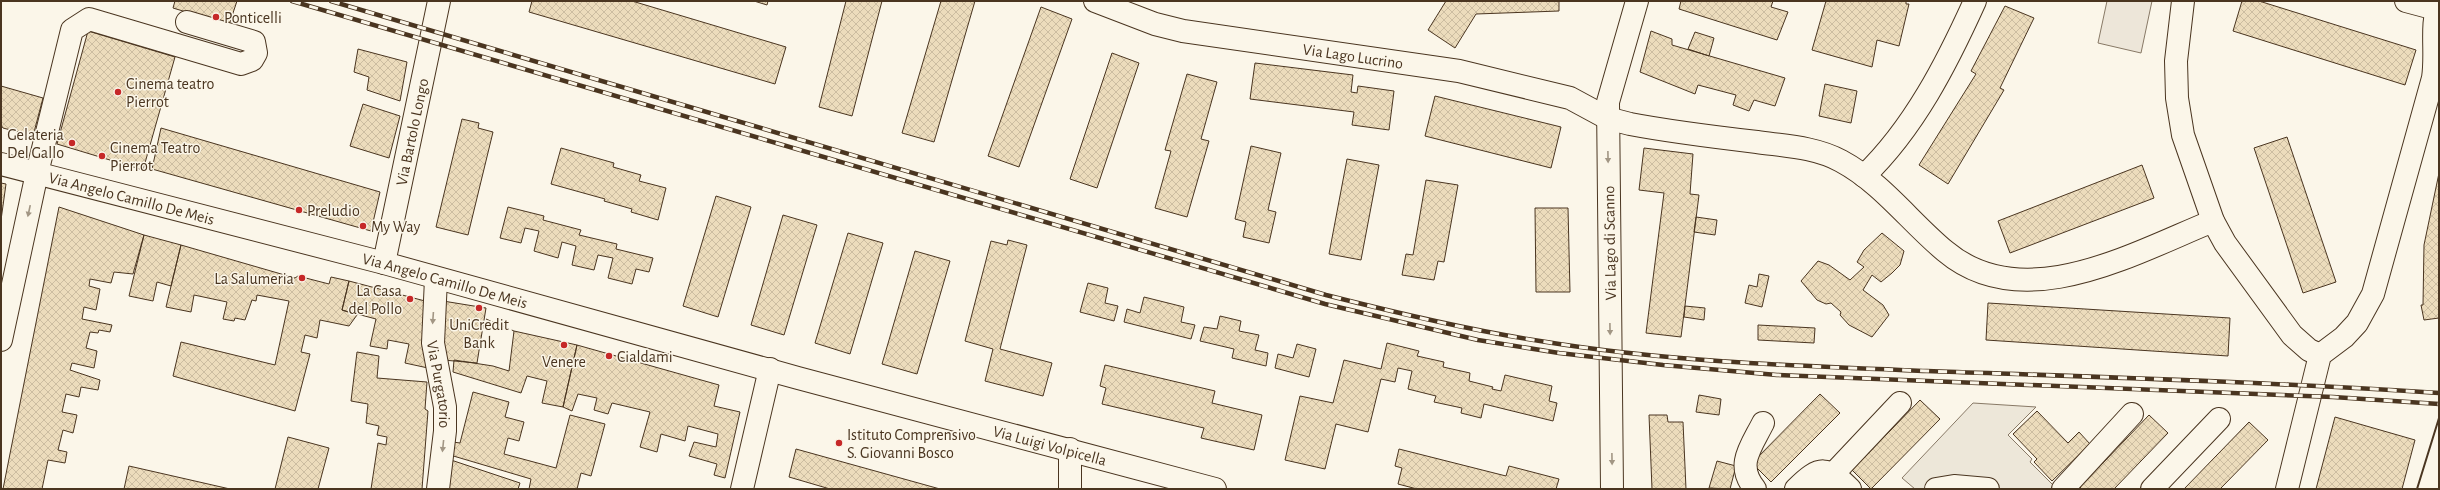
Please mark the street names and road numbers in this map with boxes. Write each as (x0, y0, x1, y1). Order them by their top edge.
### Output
street label: Via Lago Lucrino (1302, 41, 1404, 72)
street label: Via Bartolo Longo (393, 77, 432, 187)
street label: Via Angelo Camillo De Meis (47, 170, 216, 228)
street label: Via Lago di Scanno (1601, 185, 1619, 300)
street label: Via Angelo Camillo De Meis (361, 251, 529, 311)
street label: Via Purgatorio (424, 339, 452, 428)
street label: Via Luigi Volpicella (991, 423, 1108, 469)

